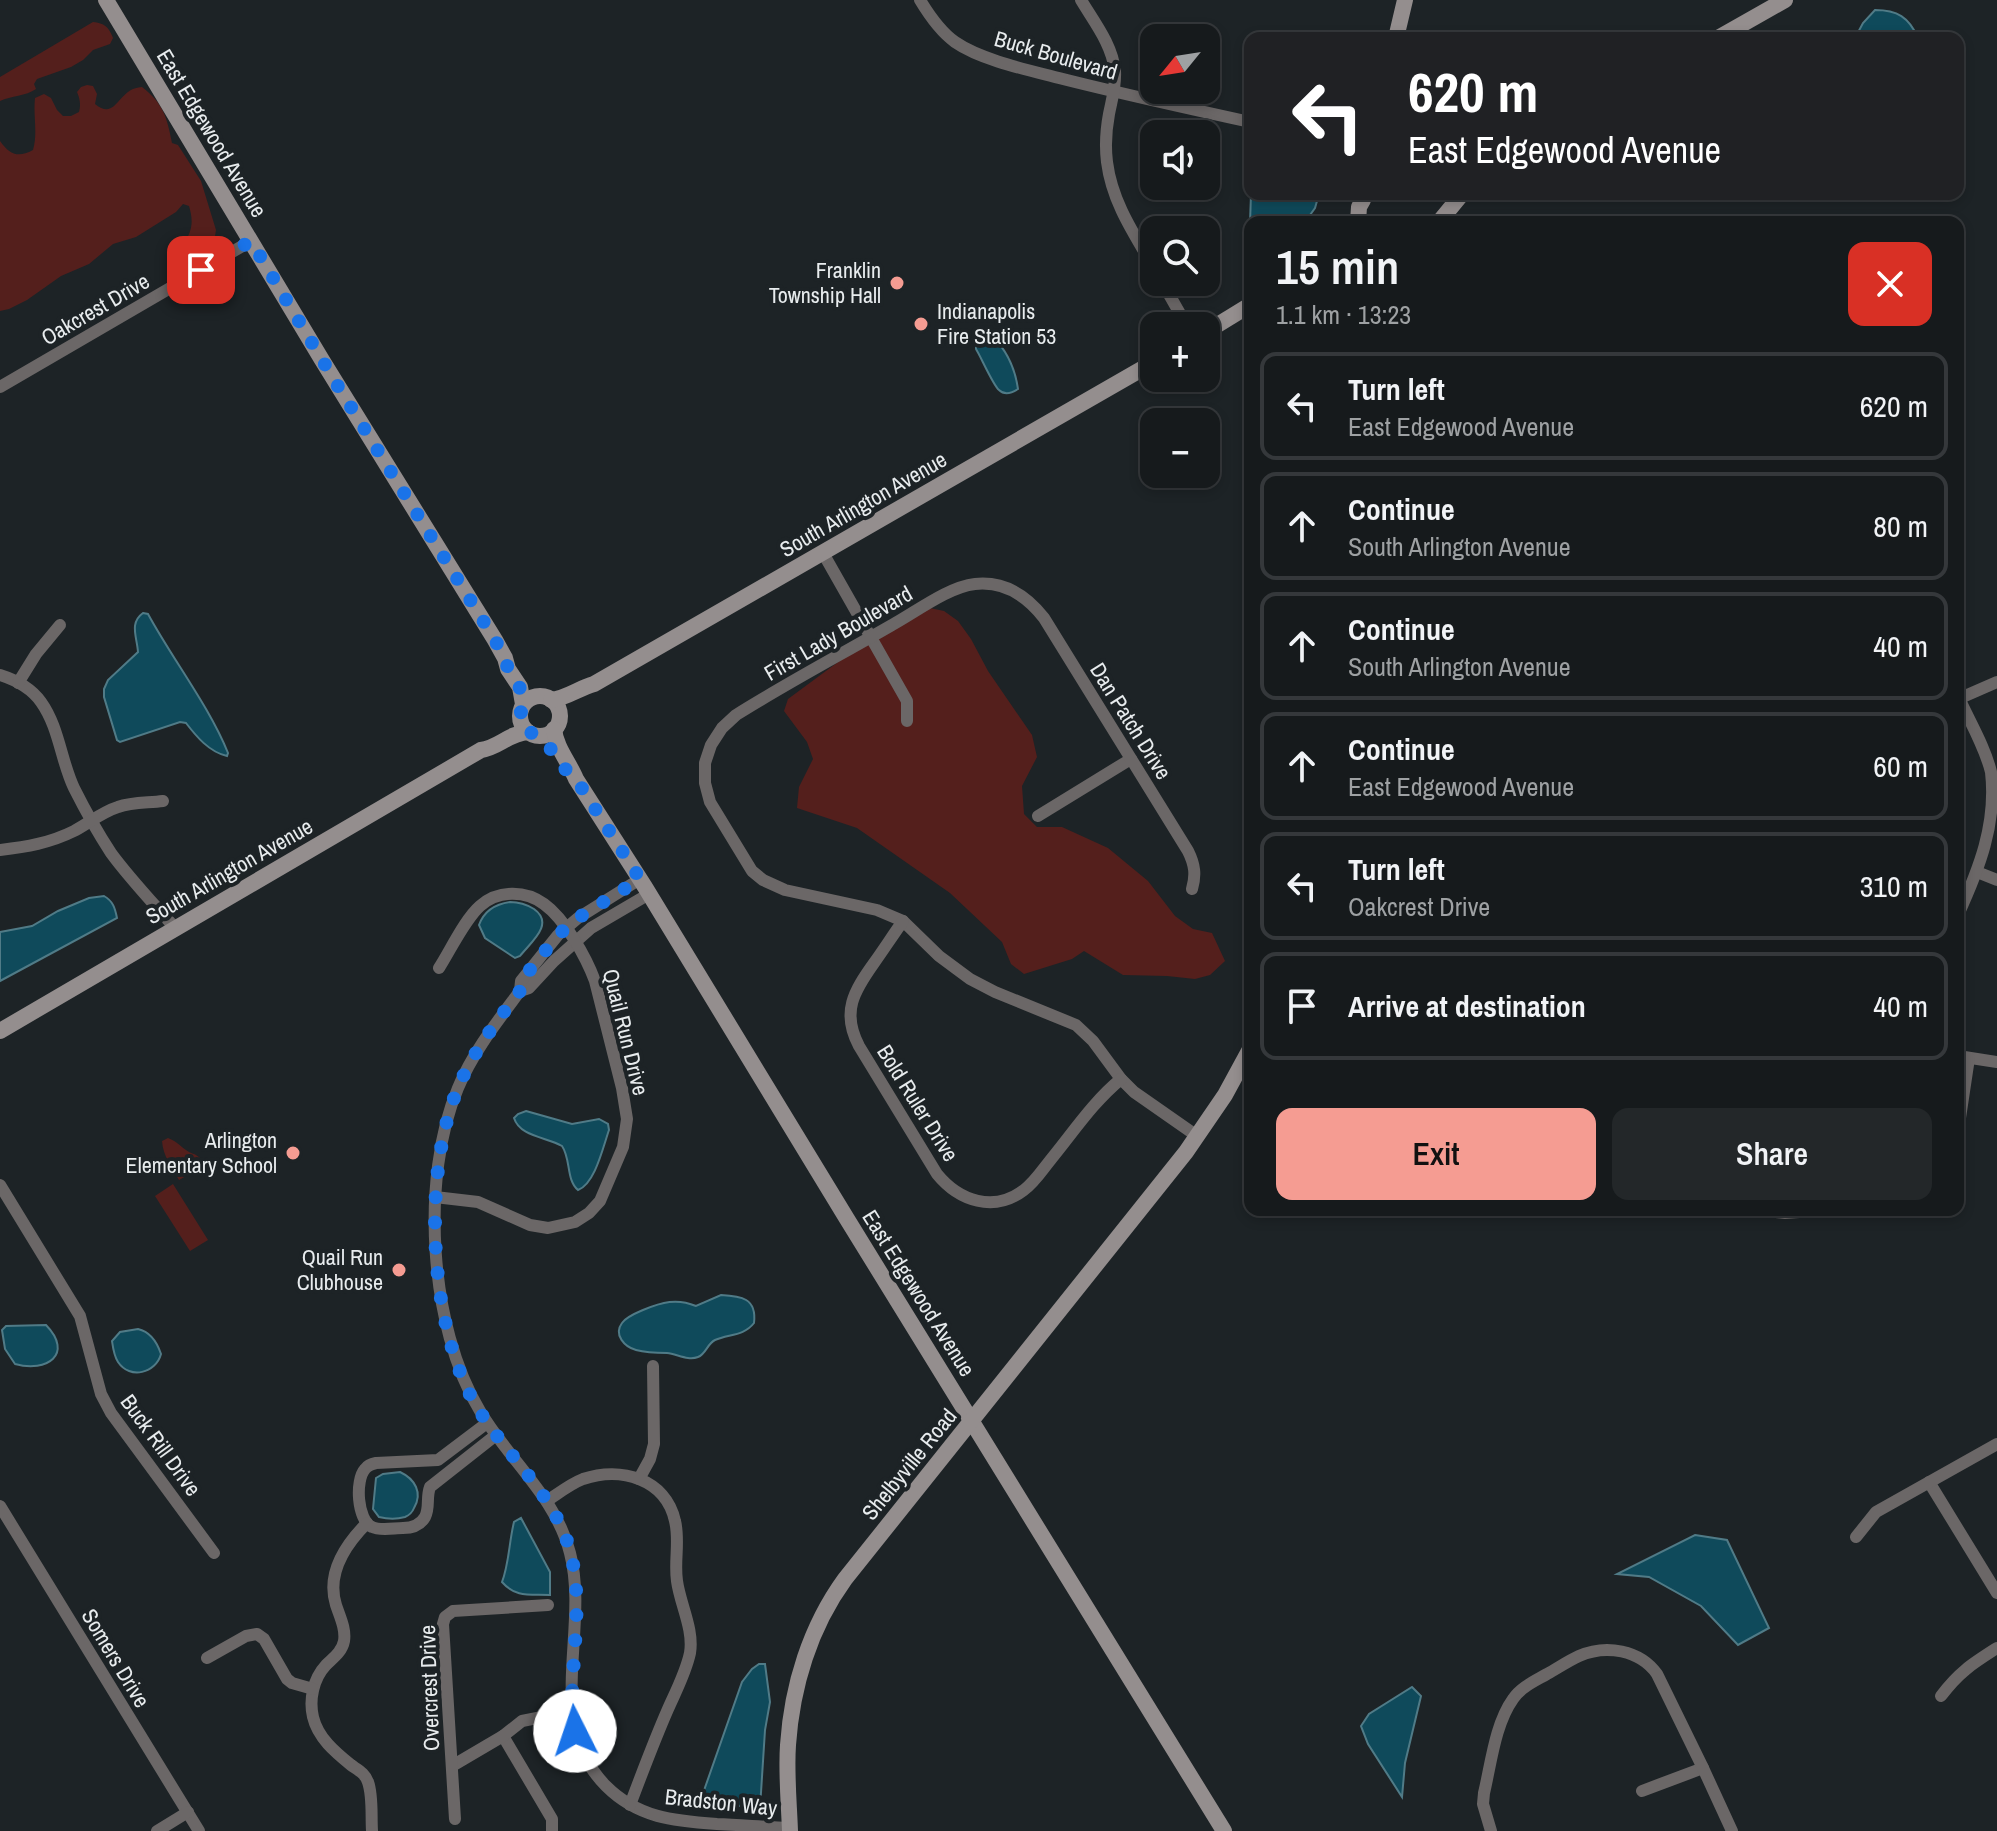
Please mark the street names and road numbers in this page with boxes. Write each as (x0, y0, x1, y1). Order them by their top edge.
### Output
street label: Buck Boulevard (991, 23, 1121, 87)
street label: East Edgewood Avenue (150, 43, 274, 223)
street label: Oakcrest Drive (35, 266, 155, 352)
street label: South Arlington Avenue (774, 444, 952, 564)
street label: First Lady Boulevard (758, 578, 918, 688)
street label: Dan Patch Drive (1083, 657, 1179, 785)
street label: South Arlington Avenue (140, 811, 318, 931)
street label: Quail Run Drive (596, 966, 656, 1098)
street label: Bold Ruler Drive (870, 1039, 966, 1167)
street label: East Edgewood Avenue (856, 1204, 982, 1382)
street label: Buck Rill Drive (114, 1388, 208, 1502)
street label: Shelbyville Road (855, 1402, 963, 1526)
street label: Somers Drive (75, 1603, 157, 1713)
street label: Overcrest Drive (412, 1624, 446, 1752)
street label: Bradston Way (663, 1781, 779, 1823)

